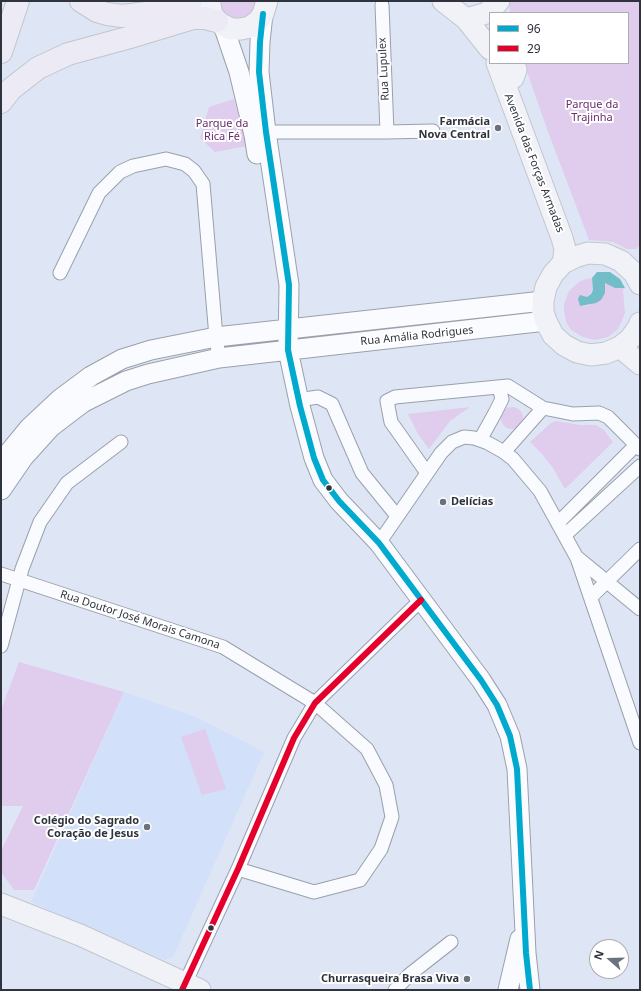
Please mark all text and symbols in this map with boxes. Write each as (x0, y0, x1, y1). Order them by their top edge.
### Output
legend (489, 12, 629, 64)
text: 96 (527, 20, 541, 37)
street label: Rua Lupulex (376, 37, 392, 101)
text: 29 (527, 40, 541, 57)
street label: Avenida das Forças Armadas (501, 92, 567, 234)
park label: Parque da Trajinha (566, 98, 618, 124)
place label: Farmácia Nova Central (419, 115, 490, 141)
park label: Parque da Rica Fé (196, 117, 248, 143)
marker: Farmácia Nova Central (493, 123, 503, 133)
street label: Rua Amália Rodrigues (360, 324, 474, 348)
unlabelled marker (324, 483, 334, 493)
place label: Delícias (451, 495, 493, 509)
marker: Delícias (438, 497, 448, 507)
street label: Rua Doutor José Morais Camona (58, 588, 222, 652)
place label: Colégio do Sagrado Coração de Jesus (34, 814, 139, 840)
marker: Colégio do Sagrado Coração de Jesus (142, 822, 152, 832)
unlabelled marker (206, 923, 216, 933)
north arrow (589, 939, 629, 979)
text: N (590, 948, 607, 962)
place label: Churrasqueira Brasa Viva (321, 972, 459, 986)
marker: Churrasqueira Brasa Viva (462, 974, 472, 984)

